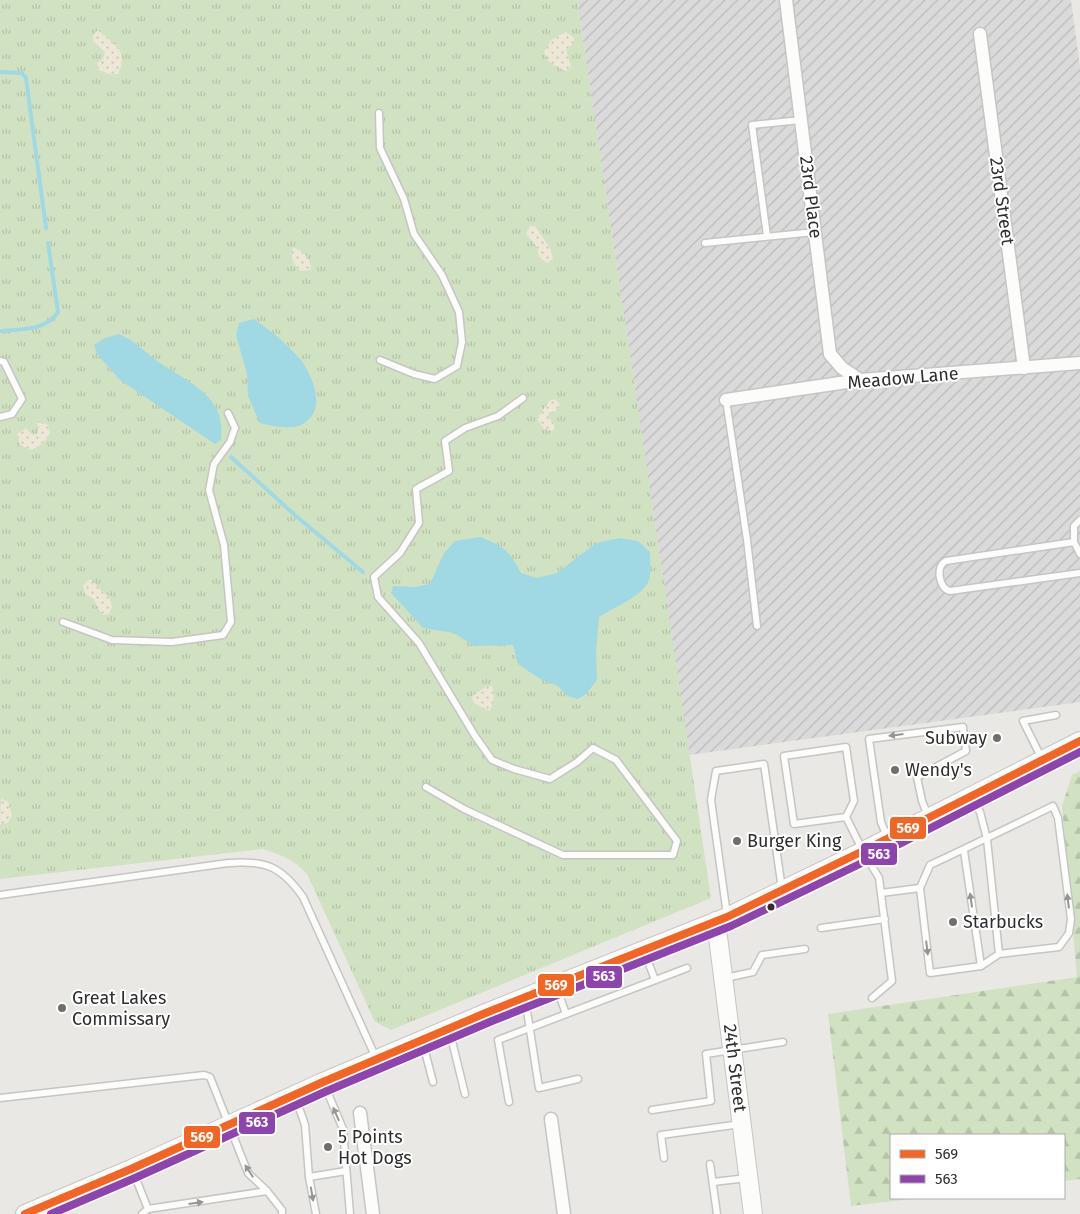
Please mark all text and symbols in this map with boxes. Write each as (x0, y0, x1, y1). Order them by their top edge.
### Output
street label: 23rd Place (795, 154, 827, 240)
street label: 23rd Street (985, 156, 1019, 247)
street label: Meadow Lane (847, 362, 959, 394)
place label: Subway (925, 727, 987, 749)
one-way arrow (888, 731, 904, 739)
marker: Subway (991, 732, 1003, 744)
place label: Wendy's (905, 759, 972, 781)
marker: Wendy's (889, 764, 901, 776)
line badge: 569 (889, 816, 927, 840)
text: 569 (896, 820, 920, 837)
place label: Burger King (747, 830, 842, 852)
marker: Burger King (731, 835, 743, 847)
line badge: 563 (860, 842, 898, 866)
text: 563 (868, 846, 890, 863)
one-way arrow (967, 892, 975, 908)
one-way arrow (1064, 893, 1072, 909)
unlabelled marker (766, 902, 776, 912)
place label: Starbucks (963, 911, 1043, 933)
marker: Starbucks (947, 916, 959, 928)
one-way arrow (923, 940, 931, 956)
line badge: 563 (585, 965, 623, 989)
text: 563 (593, 968, 615, 985)
line badge: 569 (537, 973, 575, 997)
text: 569 (544, 977, 568, 994)
place label: Great Lakes Commissary (72, 987, 170, 1030)
marker: Great Lakes Commissary (56, 1002, 68, 1014)
street label: 24th Street (719, 1023, 751, 1114)
one-way arrow (332, 1107, 340, 1121)
line badge: 563 (238, 1111, 276, 1135)
text: 563 (246, 1114, 268, 1131)
line badge: 569 (183, 1125, 221, 1149)
place label: 5 Points Hot Dogs (338, 1126, 412, 1169)
text: 569 (190, 1129, 214, 1146)
legend (890, 1134, 1065, 1199)
marker: 5 Points Hot Dogs (322, 1141, 334, 1153)
text: 569 (935, 1145, 958, 1163)
one-way arrow (245, 1164, 254, 1178)
text: 563 (935, 1170, 958, 1188)
one-way arrow (309, 1186, 317, 1202)
one-way arrow (189, 1198, 205, 1206)

